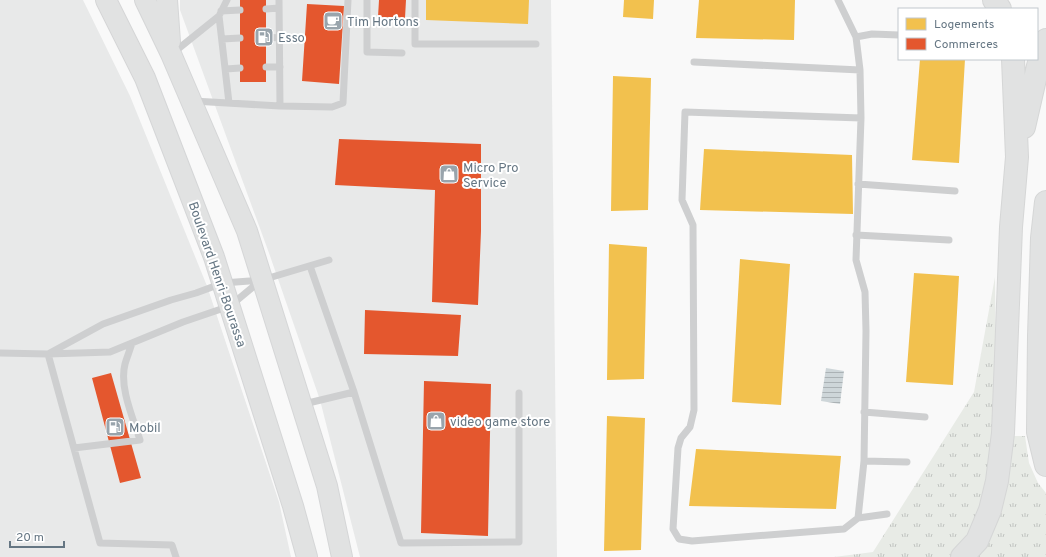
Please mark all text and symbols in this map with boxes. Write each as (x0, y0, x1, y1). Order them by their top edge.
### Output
legend (898, 8, 1038, 60)
cafe icon: Tim Hortons (322, 10, 344, 32)
place label: Tim Hortons (347, 15, 419, 31)
text: Logements (934, 17, 994, 33)
fuel station icon: Esso (253, 26, 275, 48)
place label: Esso (278, 31, 305, 47)
text: Commerces (934, 37, 998, 53)
place label: Micro Pro Service (463, 161, 519, 192)
shop icon: Micro Pro Service (438, 163, 460, 185)
street label: Boulevard Henri-Bourassa (184, 200, 249, 349)
shop icon: video game store (425, 410, 447, 432)
place label: video game store (450, 415, 550, 431)
fuel station icon: Mobil (104, 416, 126, 438)
place label: Mobil (129, 421, 161, 437)
scale bar (10, 523, 64, 549)
text: 20 m (16, 530, 44, 546)

